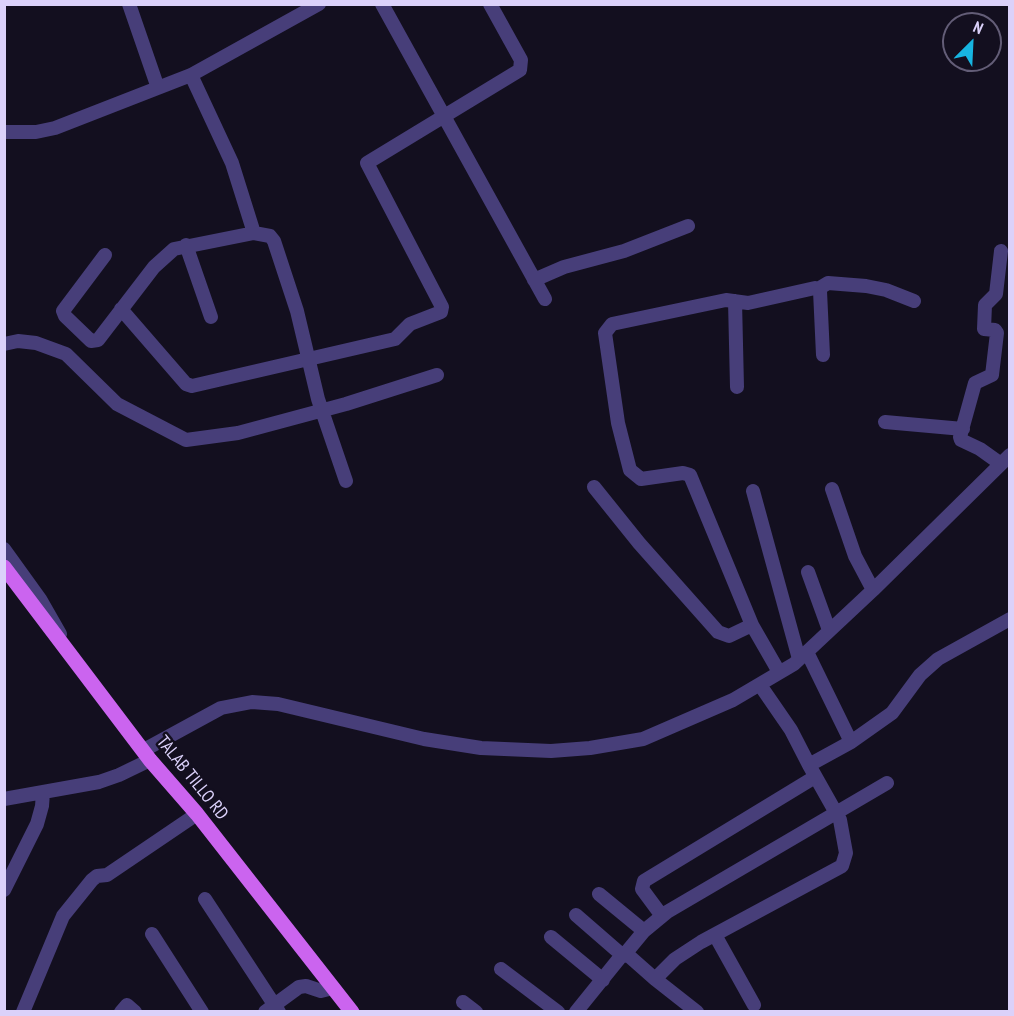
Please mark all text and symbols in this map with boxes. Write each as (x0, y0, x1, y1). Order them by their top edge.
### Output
north arrow (942, 12, 1002, 72)
text: N (970, 16, 987, 38)
street label: TALAB TILLO RD (152, 732, 232, 824)

